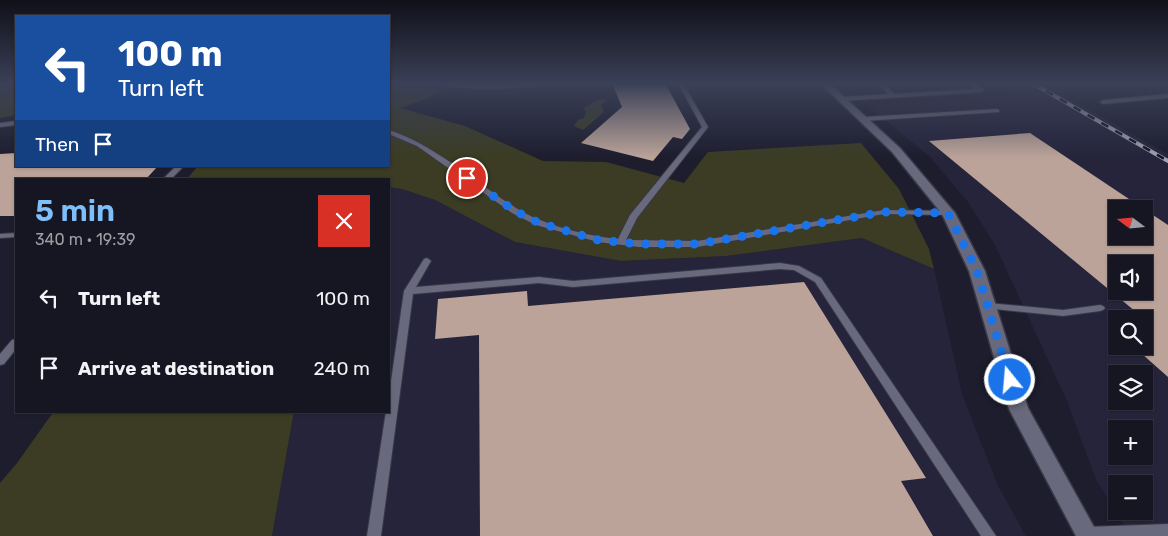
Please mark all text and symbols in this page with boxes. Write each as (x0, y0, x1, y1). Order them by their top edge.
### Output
text: 100 m (118, 33, 223, 75)
icon: left (35, 35, 100, 100)
text: Turn left (118, 75, 204, 102)
icon: arrive (89, 130, 117, 158)
text: Then (35, 133, 79, 156)
pin (446, 157, 488, 199)
icon: arrive (453, 164, 481, 192)
text: 5 min (35, 193, 115, 229)
button: close (318, 195, 370, 247)
north arrow (1108, 200, 1152, 245)
map controls (1108, 200, 1153, 520)
text: 340 m · 19:39 (35, 230, 136, 249)
button: sound (1108, 255, 1153, 300)
icon: left (35, 284, 63, 312)
text: Turn left (78, 287, 160, 310)
text: 100 m (316, 287, 370, 310)
button: search (1108, 310, 1153, 355)
position arrow (983, 353, 1035, 405)
icon: arrive (35, 354, 63, 382)
text: Arrive at destination (78, 357, 274, 380)
text: 240 m (314, 357, 370, 380)
button: layers (1108, 365, 1153, 410)
button: + (1108, 420, 1153, 465)
button: − (1108, 475, 1153, 520)

